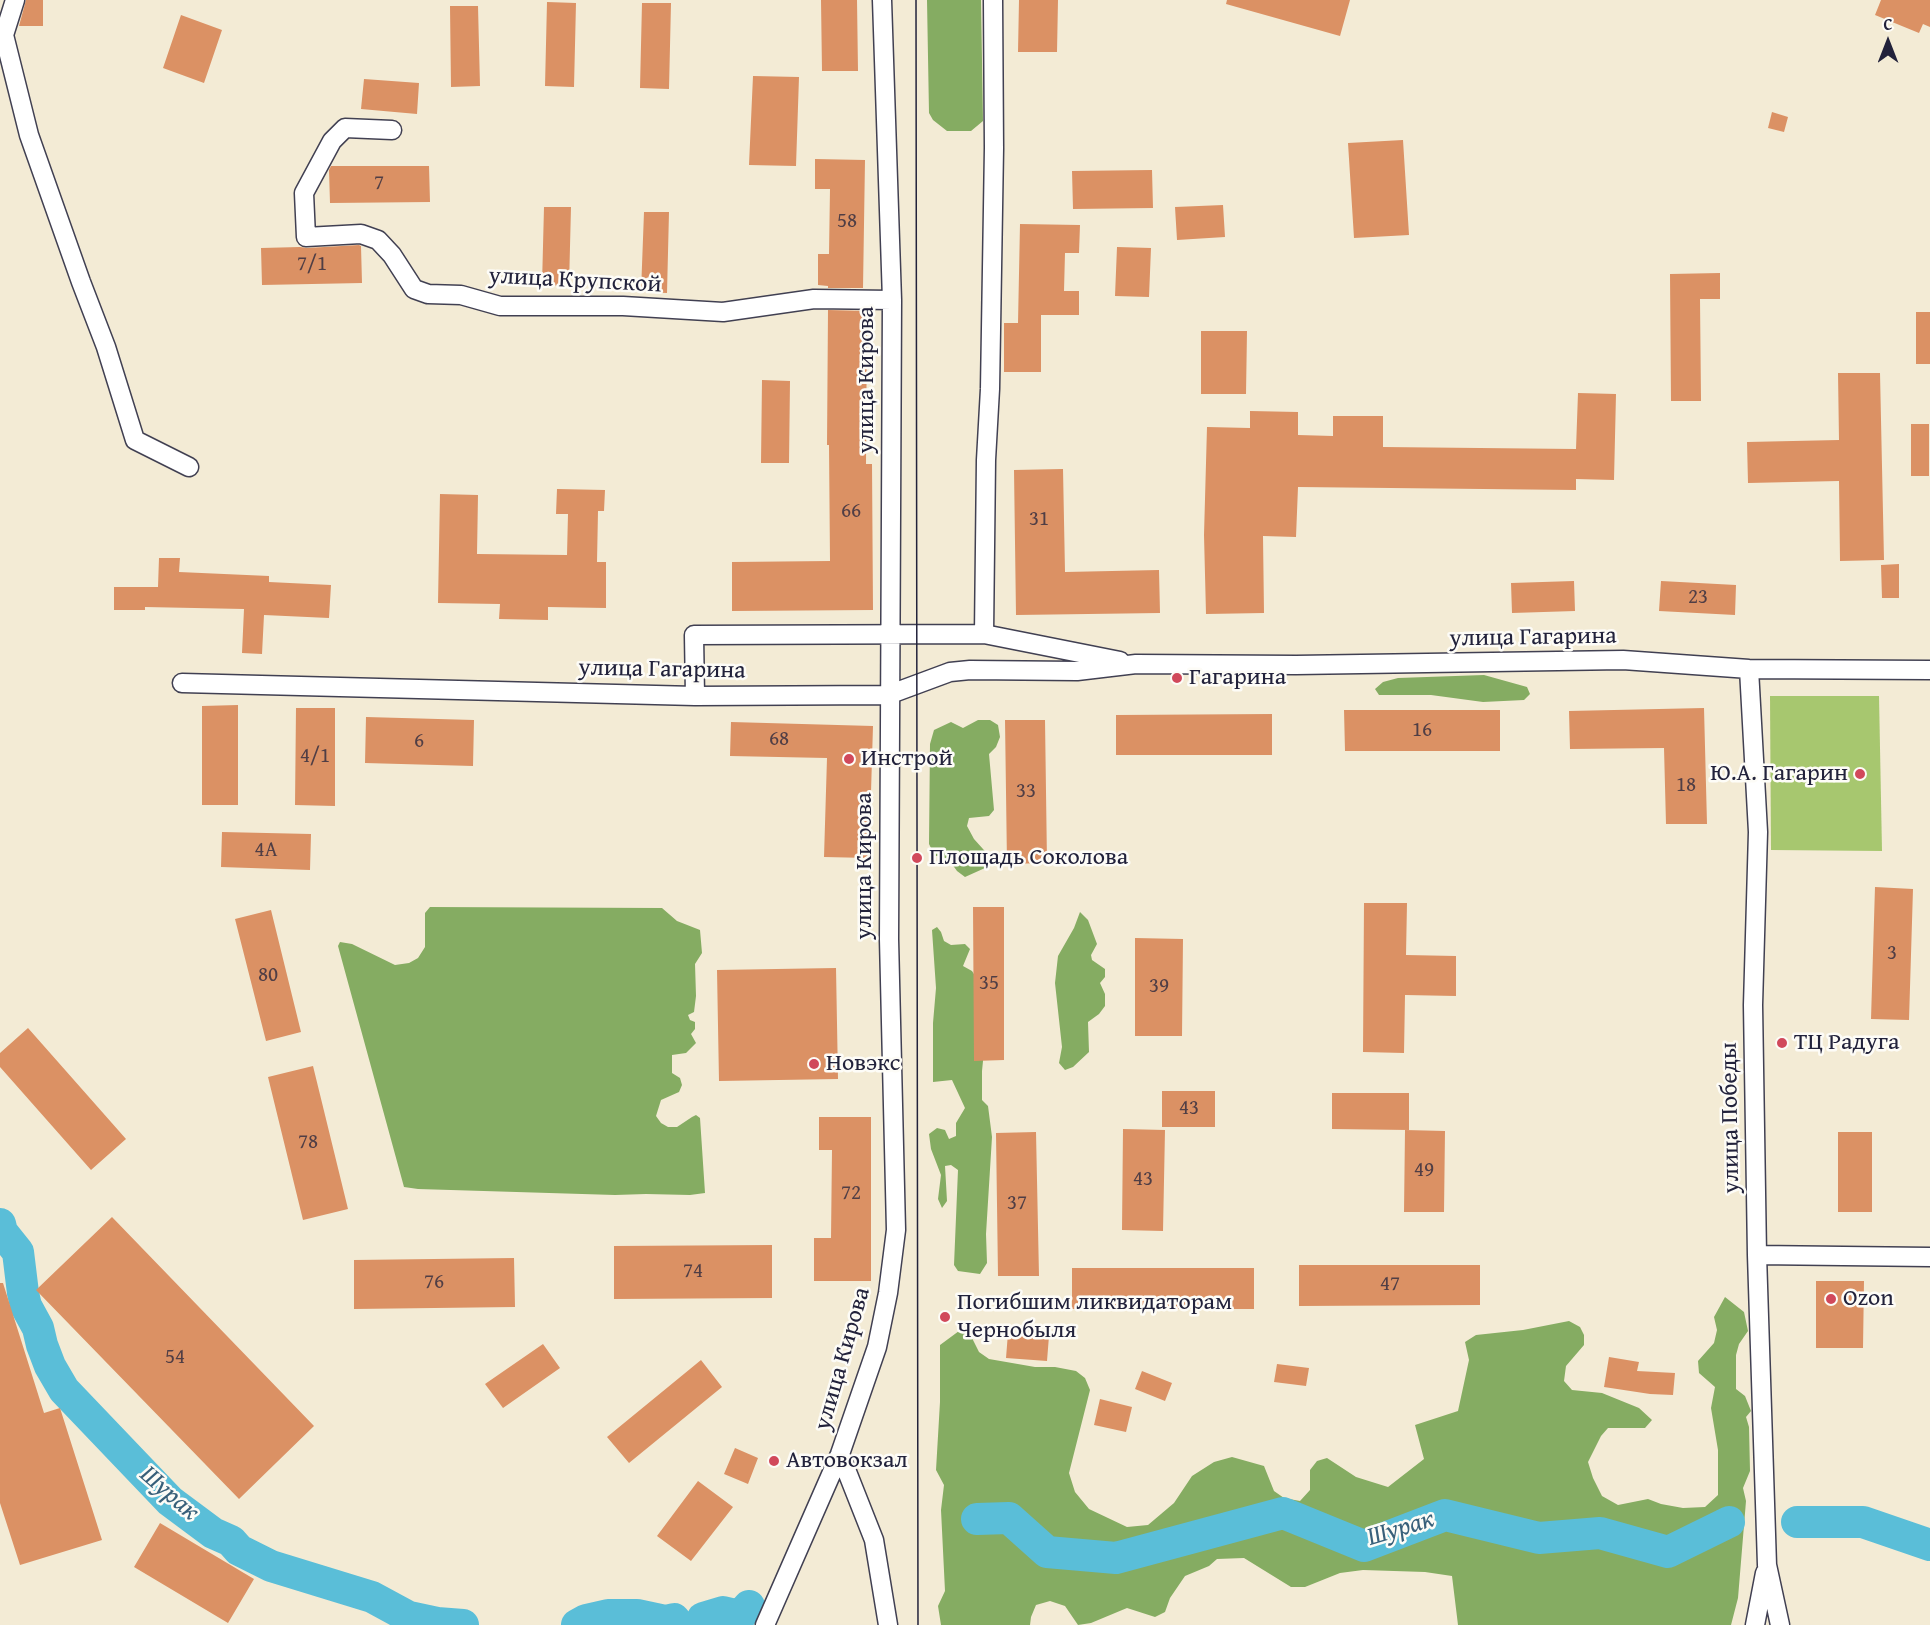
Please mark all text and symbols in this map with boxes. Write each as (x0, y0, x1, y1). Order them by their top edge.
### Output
north arrow (1858, 12, 1918, 72)
text: С (1883, 12, 1893, 36)
house number: 7 (374, 171, 384, 197)
house number: 58 (837, 209, 857, 235)
house number: 7/1 (297, 252, 327, 278)
street label: улица Крупской (488, 262, 662, 300)
street label: улица Кирова (853, 306, 881, 454)
house number: 66 (841, 499, 861, 525)
house number: 31 (1029, 507, 1049, 533)
house number: 23 (1688, 585, 1708, 611)
street label: улица Гагарина (1449, 622, 1617, 654)
street label: улица Гагарина (578, 654, 746, 686)
place label: Гагарина (1189, 664, 1286, 692)
marker: Гагарина (1170, 671, 1184, 685)
house number: 16 (1412, 718, 1432, 744)
house number: 68 (769, 727, 789, 753)
house number: 6 (414, 729, 424, 755)
house number: 4/1 (300, 744, 330, 770)
place label: Инстрой (861, 745, 953, 773)
marker: Инстрой (842, 752, 856, 766)
place label: Ю.А. Гагарин (1710, 760, 1848, 788)
marker: Ю.А. Гагарин (1853, 767, 1867, 781)
house number: 18 (1676, 773, 1696, 799)
house number: 33 (1016, 779, 1036, 805)
street label: улица Кирова (851, 792, 879, 940)
house number: 4А (255, 838, 277, 864)
place label: Площадь Соколова (929, 844, 1128, 872)
marker: Площадь Соколова (910, 851, 924, 865)
house number: 3 (1887, 941, 1897, 967)
house number: 80 (258, 963, 278, 989)
house number: 35 (979, 971, 999, 997)
house number: 39 (1149, 974, 1169, 1000)
place label: ТЦ Радуга (1794, 1029, 1899, 1057)
marker: ТЦ Радуга (1775, 1036, 1789, 1050)
street label: улица Победы (1715, 1042, 1747, 1194)
place label: Новэкс (826, 1050, 900, 1078)
marker: Новэкс (807, 1057, 821, 1071)
house number: 43 (1179, 1096, 1199, 1122)
house number: 78 (298, 1130, 318, 1156)
house number: 49 (1414, 1158, 1434, 1184)
house number: 43 (1133, 1167, 1153, 1193)
house number: 72 (841, 1181, 861, 1207)
house number: 37 (1007, 1191, 1027, 1217)
house number: 74 (683, 1259, 703, 1285)
house number: 76 (424, 1270, 444, 1296)
house number: 47 (1380, 1272, 1400, 1298)
street label: улица Кирова (809, 1284, 877, 1434)
place label: Ozon (1843, 1285, 1894, 1313)
place label: Погибшим ликвидаторам Чернобыля (957, 1289, 1232, 1345)
marker: Ozon (1824, 1292, 1838, 1306)
marker: Погибшим ликвидаторам Чернобыля (938, 1310, 952, 1324)
house number: 54 (165, 1345, 185, 1371)
place label: Автовокзал (786, 1447, 908, 1475)
marker: Автовокзал (767, 1454, 781, 1468)
water label: Шурак (133, 1460, 205, 1528)
water label: Шурак (1364, 1504, 1438, 1554)

